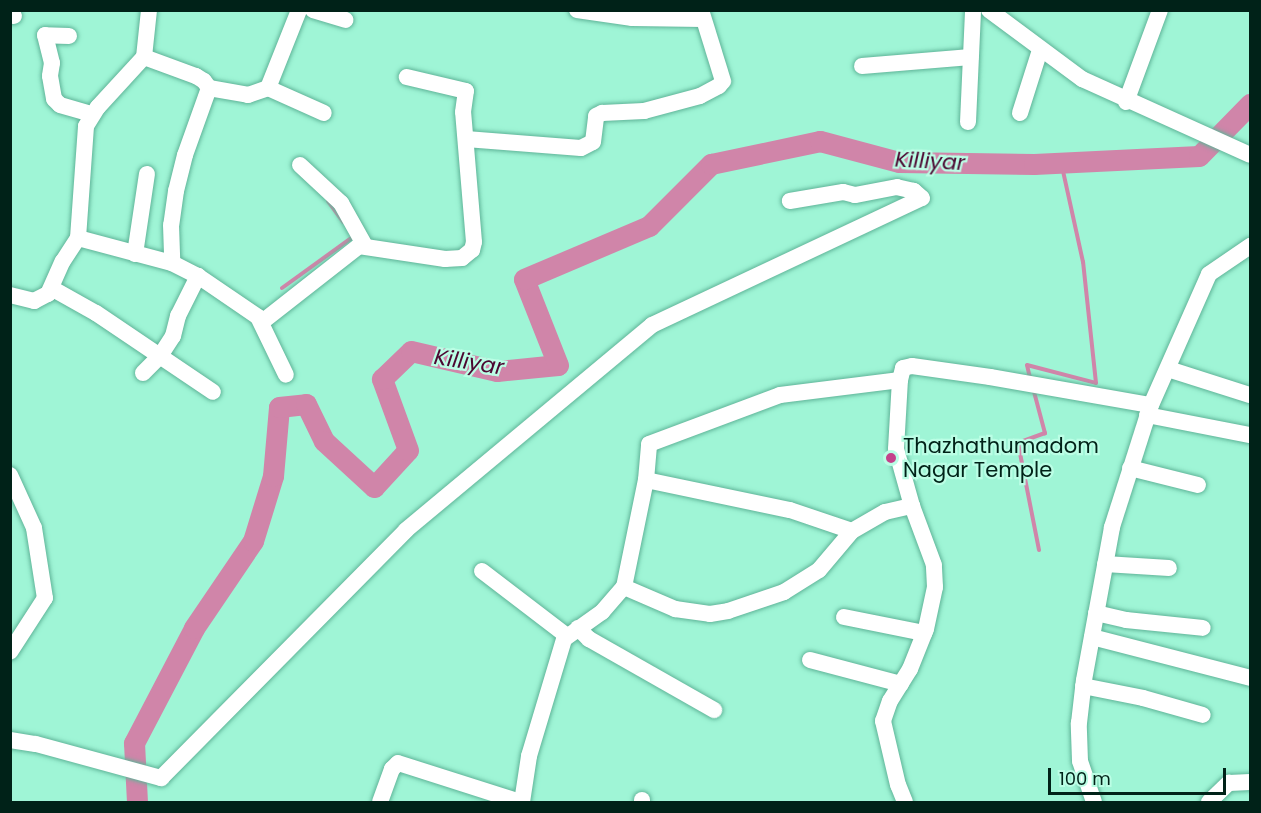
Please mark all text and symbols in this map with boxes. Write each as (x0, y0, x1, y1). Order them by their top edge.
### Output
water label: Killiyar (894, 146, 966, 176)
water label: Killiyar (432, 343, 506, 381)
place label: Thazhathumadom Nagar Temple (903, 433, 1099, 483)
marker: Thazhathumadom Nagar Temple (884, 451, 898, 465)
scale bar (1051, 756, 1230, 794)
text: 100 m (1059, 766, 1111, 791)

